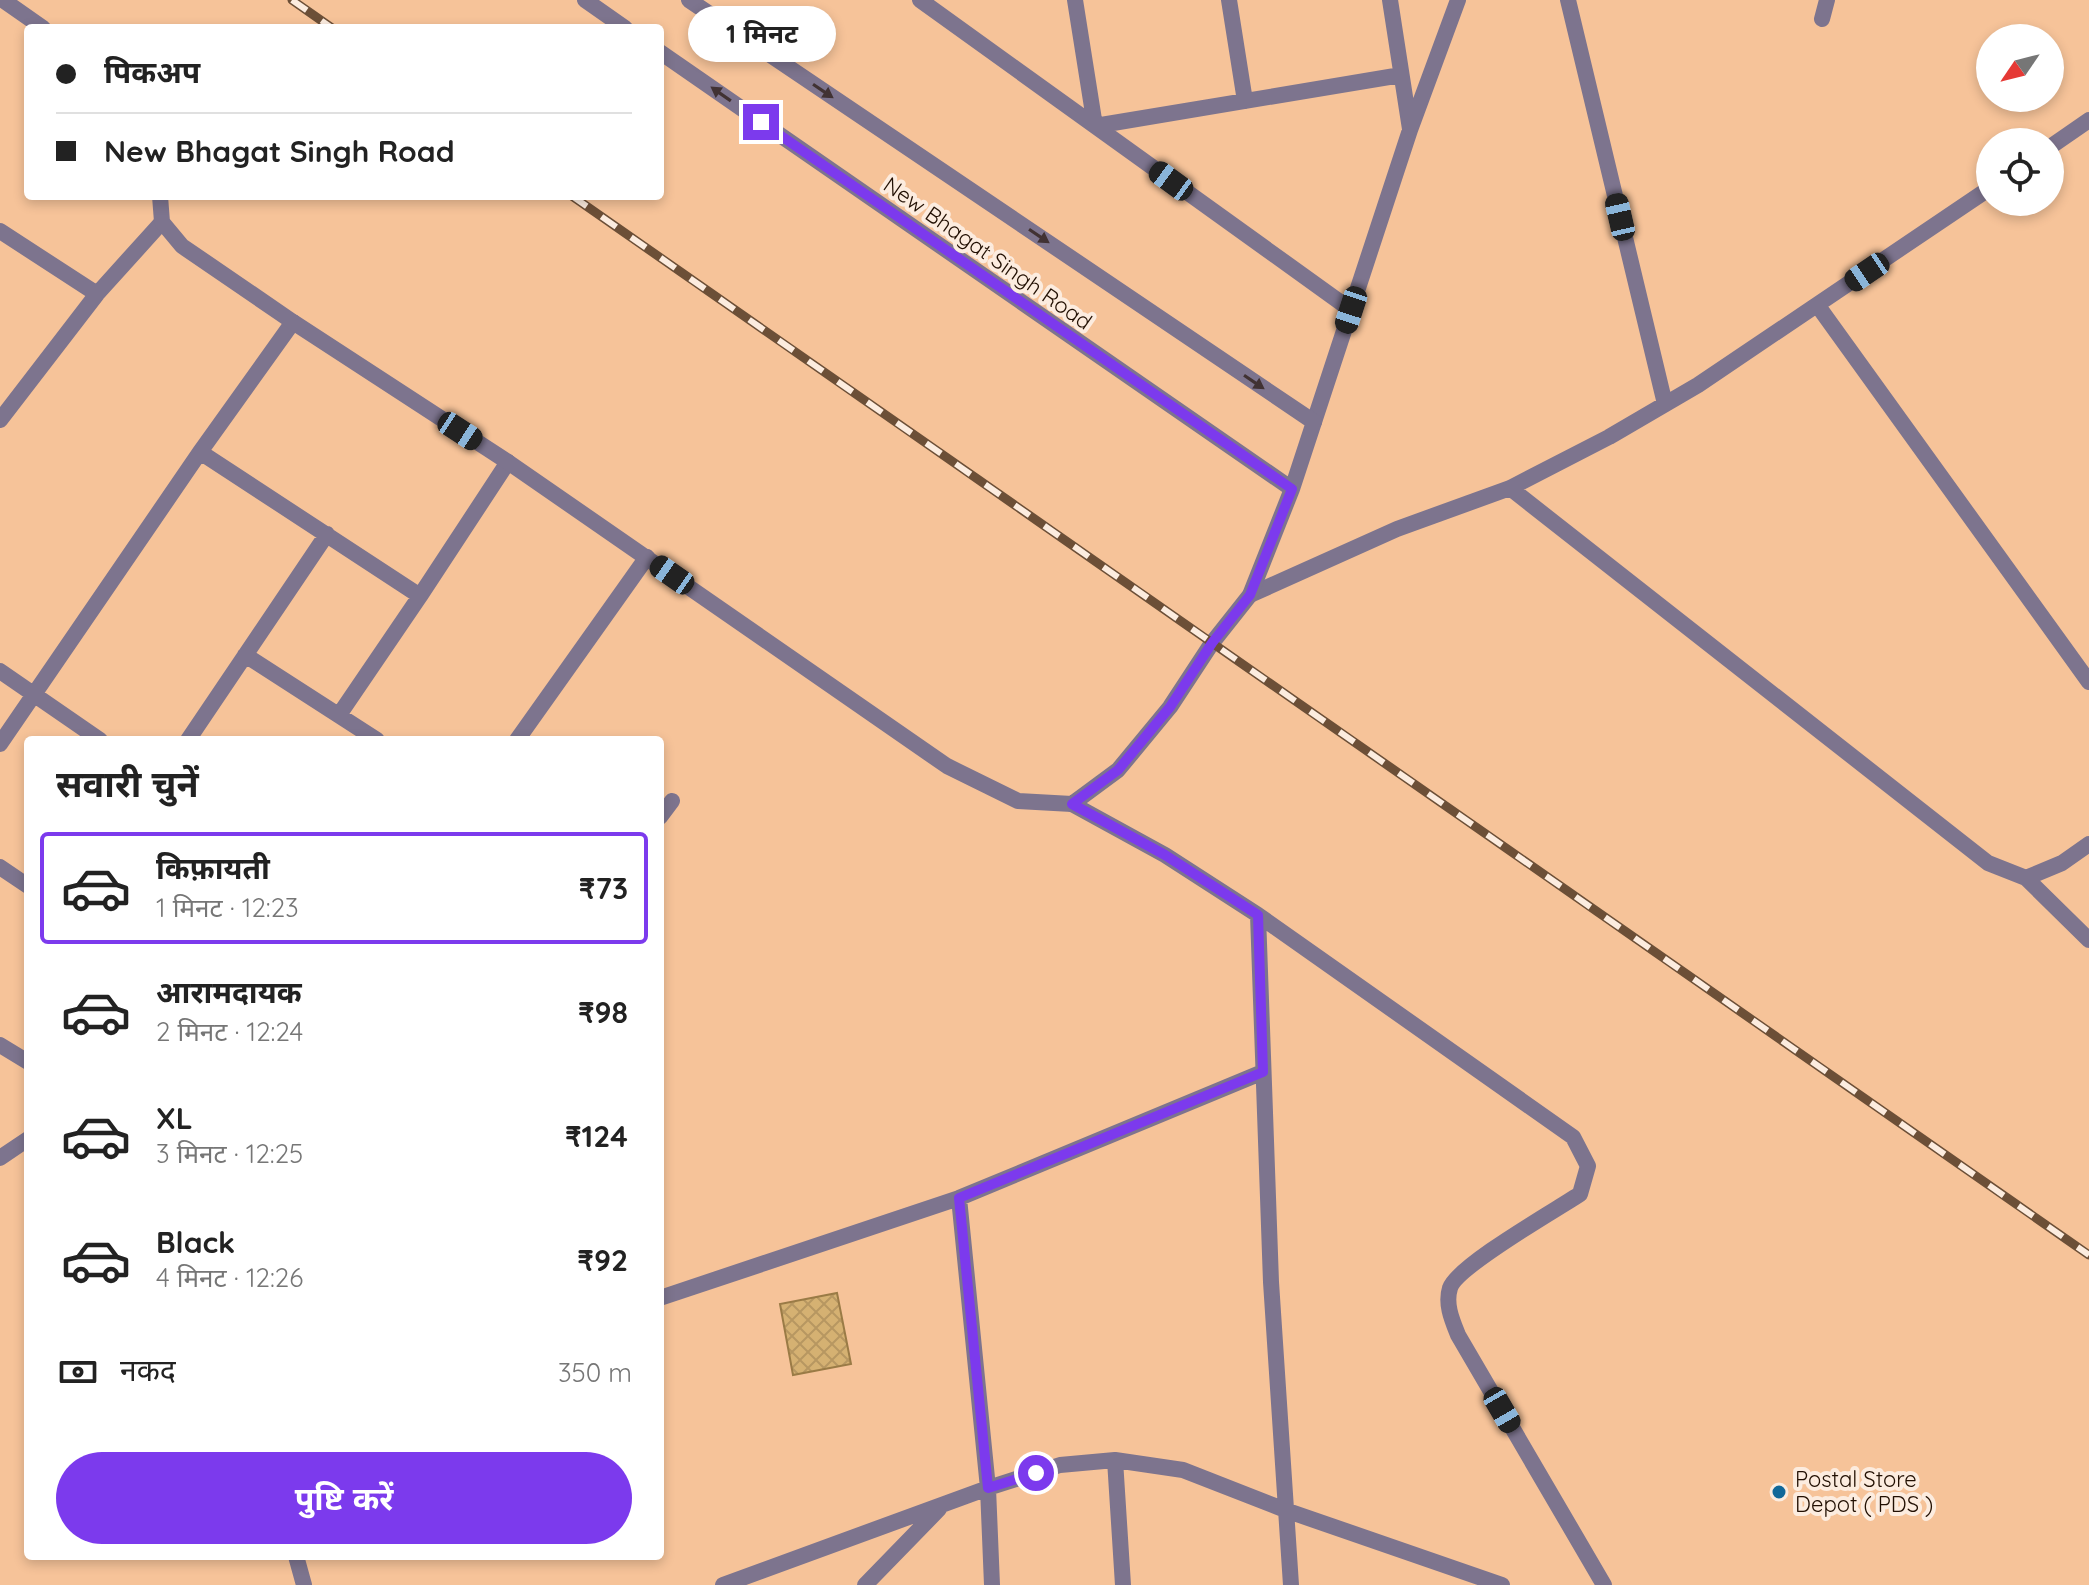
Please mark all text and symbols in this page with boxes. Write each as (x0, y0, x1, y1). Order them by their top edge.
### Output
callout: 1 मिनट (687, 6, 835, 62)
text: 1 मिनट (726, 17, 798, 50)
north arrow (1976, 24, 2064, 112)
map controls (1976, 24, 2064, 216)
text: पिकअप (104, 53, 200, 91)
one-way arrow (813, 83, 834, 98)
one-way arrow (711, 87, 732, 102)
route end (743, 104, 779, 140)
button: locate (1976, 128, 2064, 216)
text: New Bhagat Singh Road (104, 132, 455, 170)
car (1145, 157, 1197, 205)
street label: New Bhagat Singh Road (878, 170, 1098, 336)
car (1603, 191, 1637, 243)
one-way arrow (1028, 228, 1049, 243)
car (1840, 249, 1894, 295)
car (1332, 283, 1370, 337)
one-way arrow (1243, 374, 1265, 389)
car (433, 408, 487, 454)
car (645, 551, 699, 599)
text: सवारी चुनें (56, 761, 199, 806)
text: किफ़ायती (156, 849, 270, 887)
icon: car (60, 852, 132, 924)
text: ₹73 (579, 869, 628, 907)
text: 1 मिनट · 12:23 (156, 891, 299, 924)
text: आरामदायक (156, 973, 302, 1011)
icon: car (60, 976, 132, 1048)
text: ₹98 (578, 993, 628, 1031)
text: 2 मिनट · 12:24 (156, 1015, 303, 1048)
text: XL (156, 1099, 193, 1137)
icon: car (60, 1100, 132, 1172)
text: ₹124 (565, 1117, 628, 1155)
text: 3 मिनट · 12:25 (156, 1137, 303, 1170)
text: Black (156, 1223, 235, 1261)
icon: car (60, 1224, 132, 1296)
text: ₹92 (577, 1241, 628, 1279)
text: 4 मिनट · 12:26 (156, 1261, 303, 1294)
icon: cash (56, 1350, 100, 1394)
text: नकद (120, 1351, 176, 1389)
text: 350 m (558, 1356, 632, 1389)
car (1480, 1383, 1524, 1437)
button: पुष्टि करें (56, 1452, 632, 1544)
route start (1018, 1455, 1054, 1491)
place label: Postal Store Depot ( PDS ) (1795, 1465, 1933, 1518)
marker: Postal Store Depot ( PDS ) (1770, 1483, 1788, 1501)

